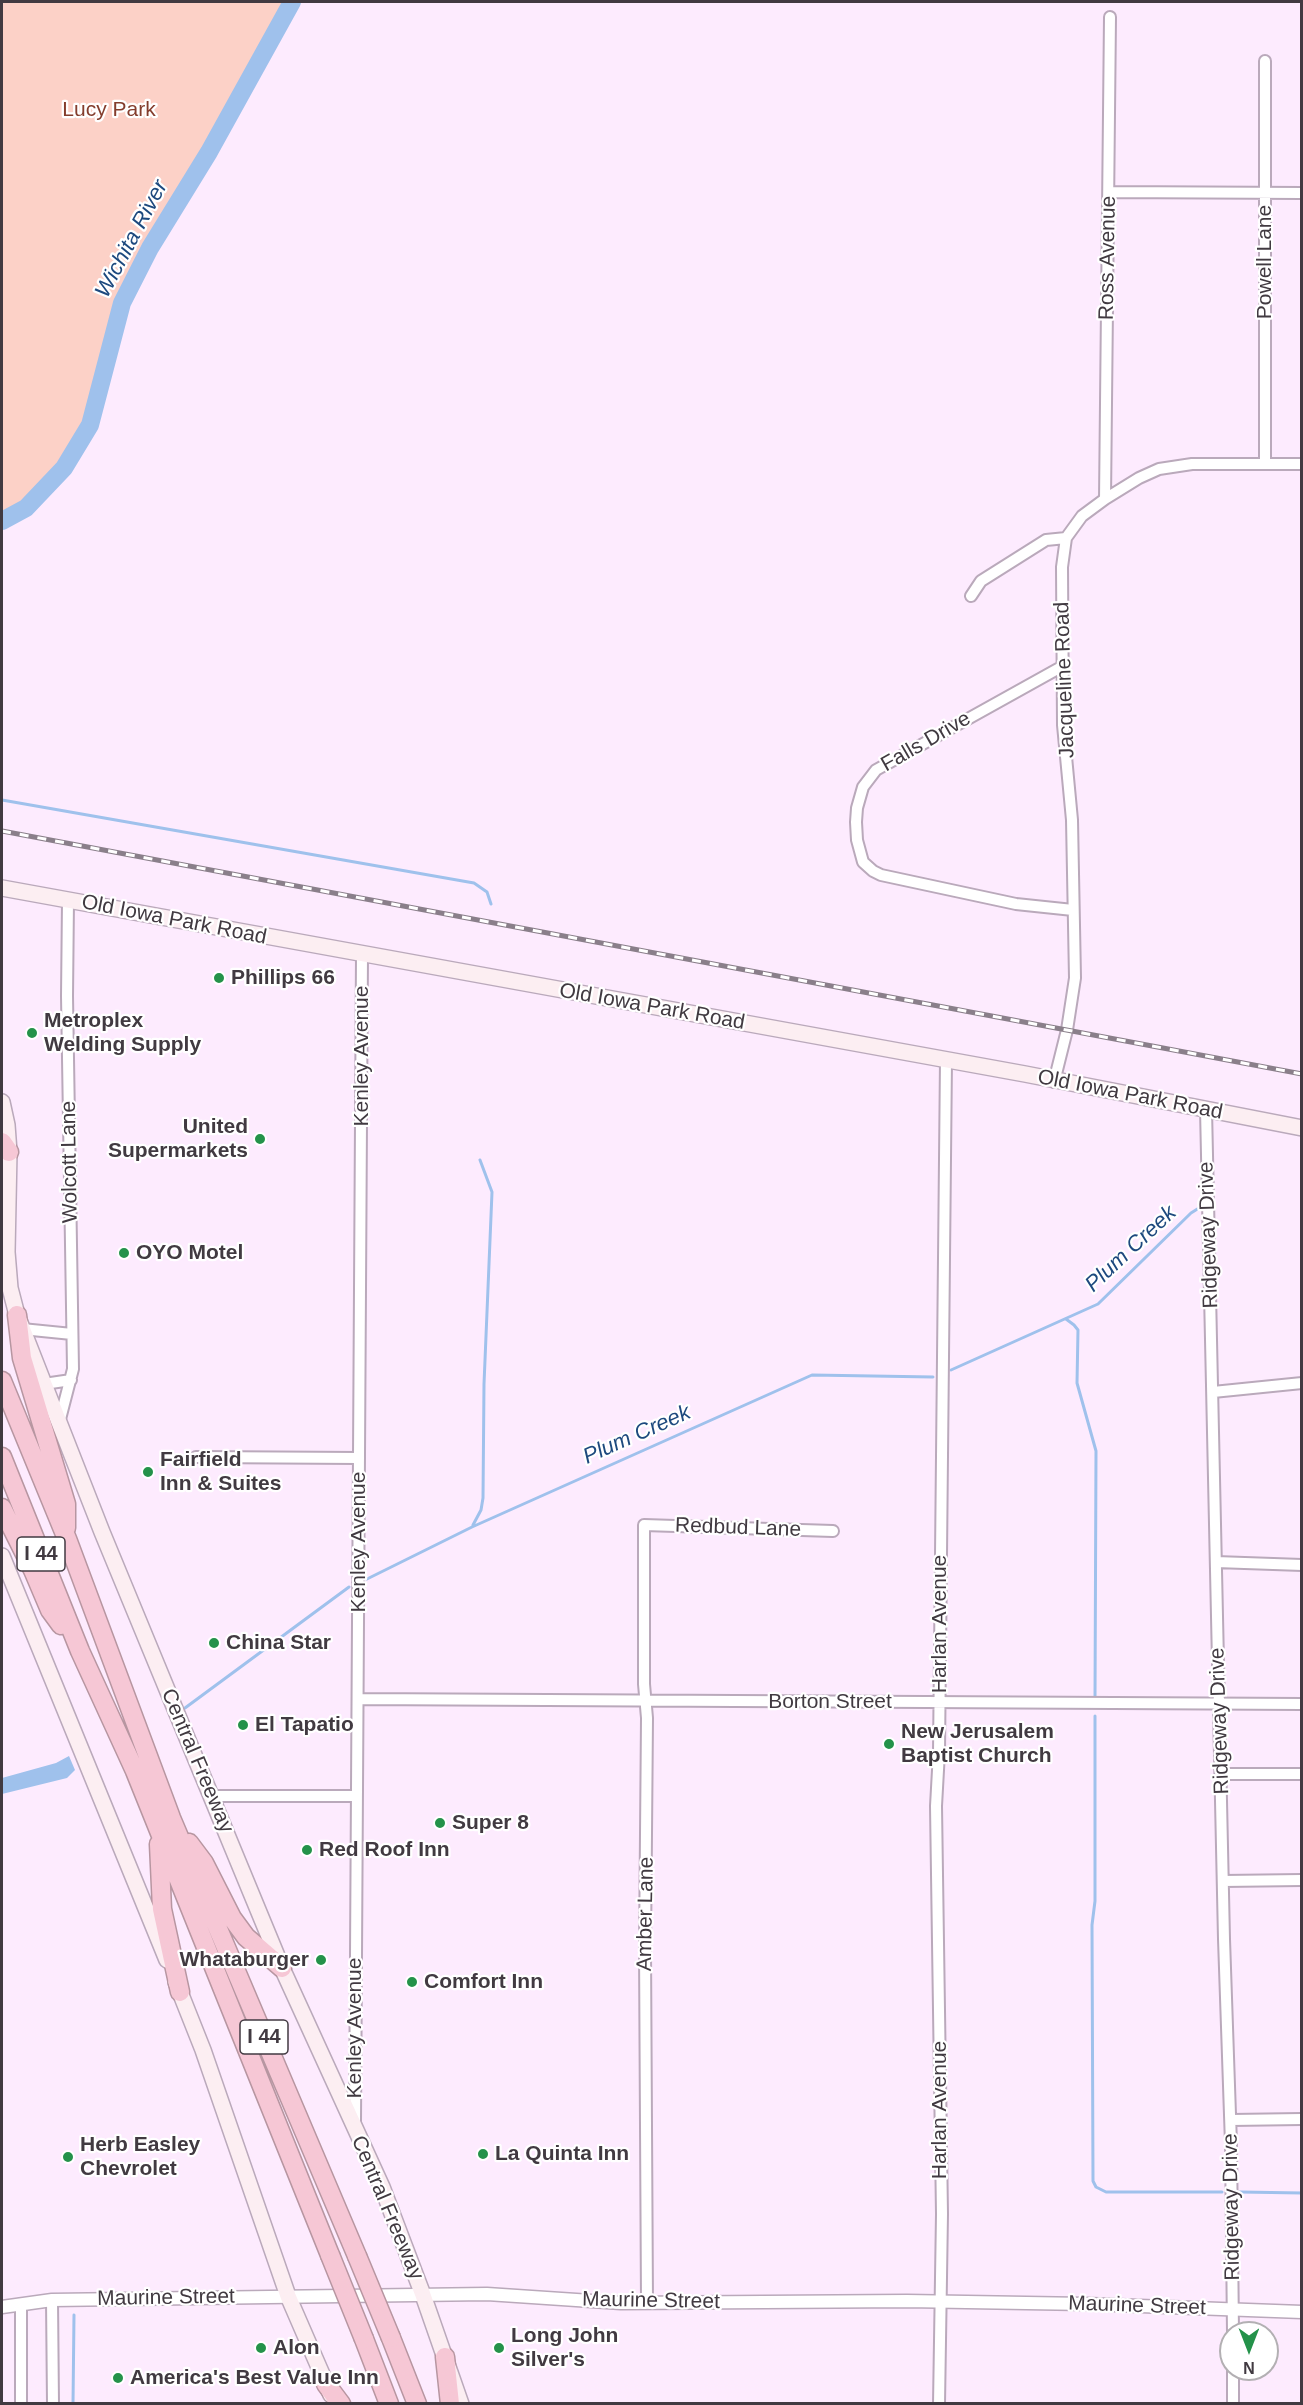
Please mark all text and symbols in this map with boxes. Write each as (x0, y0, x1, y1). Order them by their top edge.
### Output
park label: Lucy Park (62, 97, 156, 123)
water label: Wichita River (90, 176, 174, 302)
street label: Ross Avenue (1094, 196, 1122, 320)
street label: Powell Lane (1252, 205, 1278, 319)
street label: Jacqueline Road (1050, 601, 1080, 759)
street label: Falls Drive (877, 706, 975, 778)
street label: Old Iowa Park Road (79, 890, 269, 950)
place label: Phillips 66 (231, 965, 335, 991)
marker: Phillips 66 (212, 971, 226, 985)
street label: Old Iowa Park Road (557, 978, 747, 1036)
street label: Kenley Avenue (349, 986, 375, 1126)
place label: Metroplex Welding Supply (44, 1008, 201, 1058)
marker: Metroplex Welding Supply (25, 1026, 39, 1040)
street label: Old Iowa Park Road (1035, 1065, 1225, 1125)
street label: Wolcott Lane (56, 1101, 84, 1223)
place label: United Supermarkets (108, 1114, 248, 1164)
marker: United Supermarkets (253, 1132, 267, 1146)
street label: Ridgeway Drive (1194, 1161, 1224, 1309)
water label: Plum Creek (1080, 1200, 1182, 1298)
place label: OYO Motel (136, 1240, 243, 1266)
marker: OYO Motel (117, 1246, 131, 1260)
water label: Plum Creek (579, 1400, 695, 1470)
place label: Fairfield Inn & Suites (160, 1447, 281, 1497)
marker: Fairfield Inn & Suites (141, 1465, 155, 1479)
street label: Kenley Avenue (346, 1472, 372, 1612)
street label: Redbud Lane (675, 1513, 801, 1543)
road number: I 44 (17, 1537, 65, 1571)
street label: Harlan Avenue (927, 1555, 953, 1693)
place label: China Star (226, 1630, 331, 1656)
marker: China Star (207, 1636, 221, 1650)
street label: Ridgeway Drive (1205, 1647, 1235, 1795)
street label: Central Freeway (155, 1685, 239, 1837)
street label: Borton Street (768, 1689, 892, 1715)
place label: El Tapatio (255, 1712, 354, 1738)
marker: El Tapatio (236, 1718, 250, 1732)
place label: New Jerusalem Baptist Church (901, 1719, 1054, 1769)
marker: New Jerusalem Baptist Church (882, 1737, 896, 1751)
place label: Super 8 (452, 1810, 529, 1836)
marker: Super 8 (433, 1816, 447, 1830)
place label: Red Roof Inn (319, 1837, 450, 1863)
marker: Red Roof Inn (300, 1843, 314, 1857)
street label: Amber Lane (632, 1857, 660, 1971)
place label: Whataburger (179, 1947, 309, 1973)
marker: Whataburger (314, 1953, 328, 1967)
street label: Kenley Avenue (342, 1958, 368, 2098)
place label: Comfort Inn (424, 1969, 543, 1995)
marker: Comfort Inn (405, 1975, 419, 1989)
road number: I 44 (240, 2020, 288, 2054)
street label: Harlan Avenue (927, 2041, 953, 2179)
place label: Herb Easley Chevrolet (80, 2132, 200, 2182)
street label: Central Freeway (345, 2132, 429, 2284)
street label: Ridgeway Drive (1218, 2133, 1246, 2281)
place label: La Quinta Inn (495, 2141, 629, 2167)
marker: La Quinta Inn (476, 2147, 490, 2161)
marker: Herb Easley Chevrolet (61, 2150, 75, 2164)
street label: Maurine Street (97, 2284, 235, 2312)
street label: Maurine Street (582, 2287, 720, 2315)
street label: Maurine Street (1068, 2291, 1206, 2321)
north arrow (1219, 2321, 1279, 2381)
place label: Long John Silver's (511, 2323, 618, 2373)
place label: Alon (273, 2335, 320, 2361)
marker: Alon (254, 2341, 268, 2355)
marker: Long John Silver's (492, 2341, 506, 2355)
text: N (1243, 2359, 1255, 2376)
place label: America's Best Value Inn (130, 2365, 379, 2391)
marker: America's Best Value Inn (111, 2371, 125, 2385)

